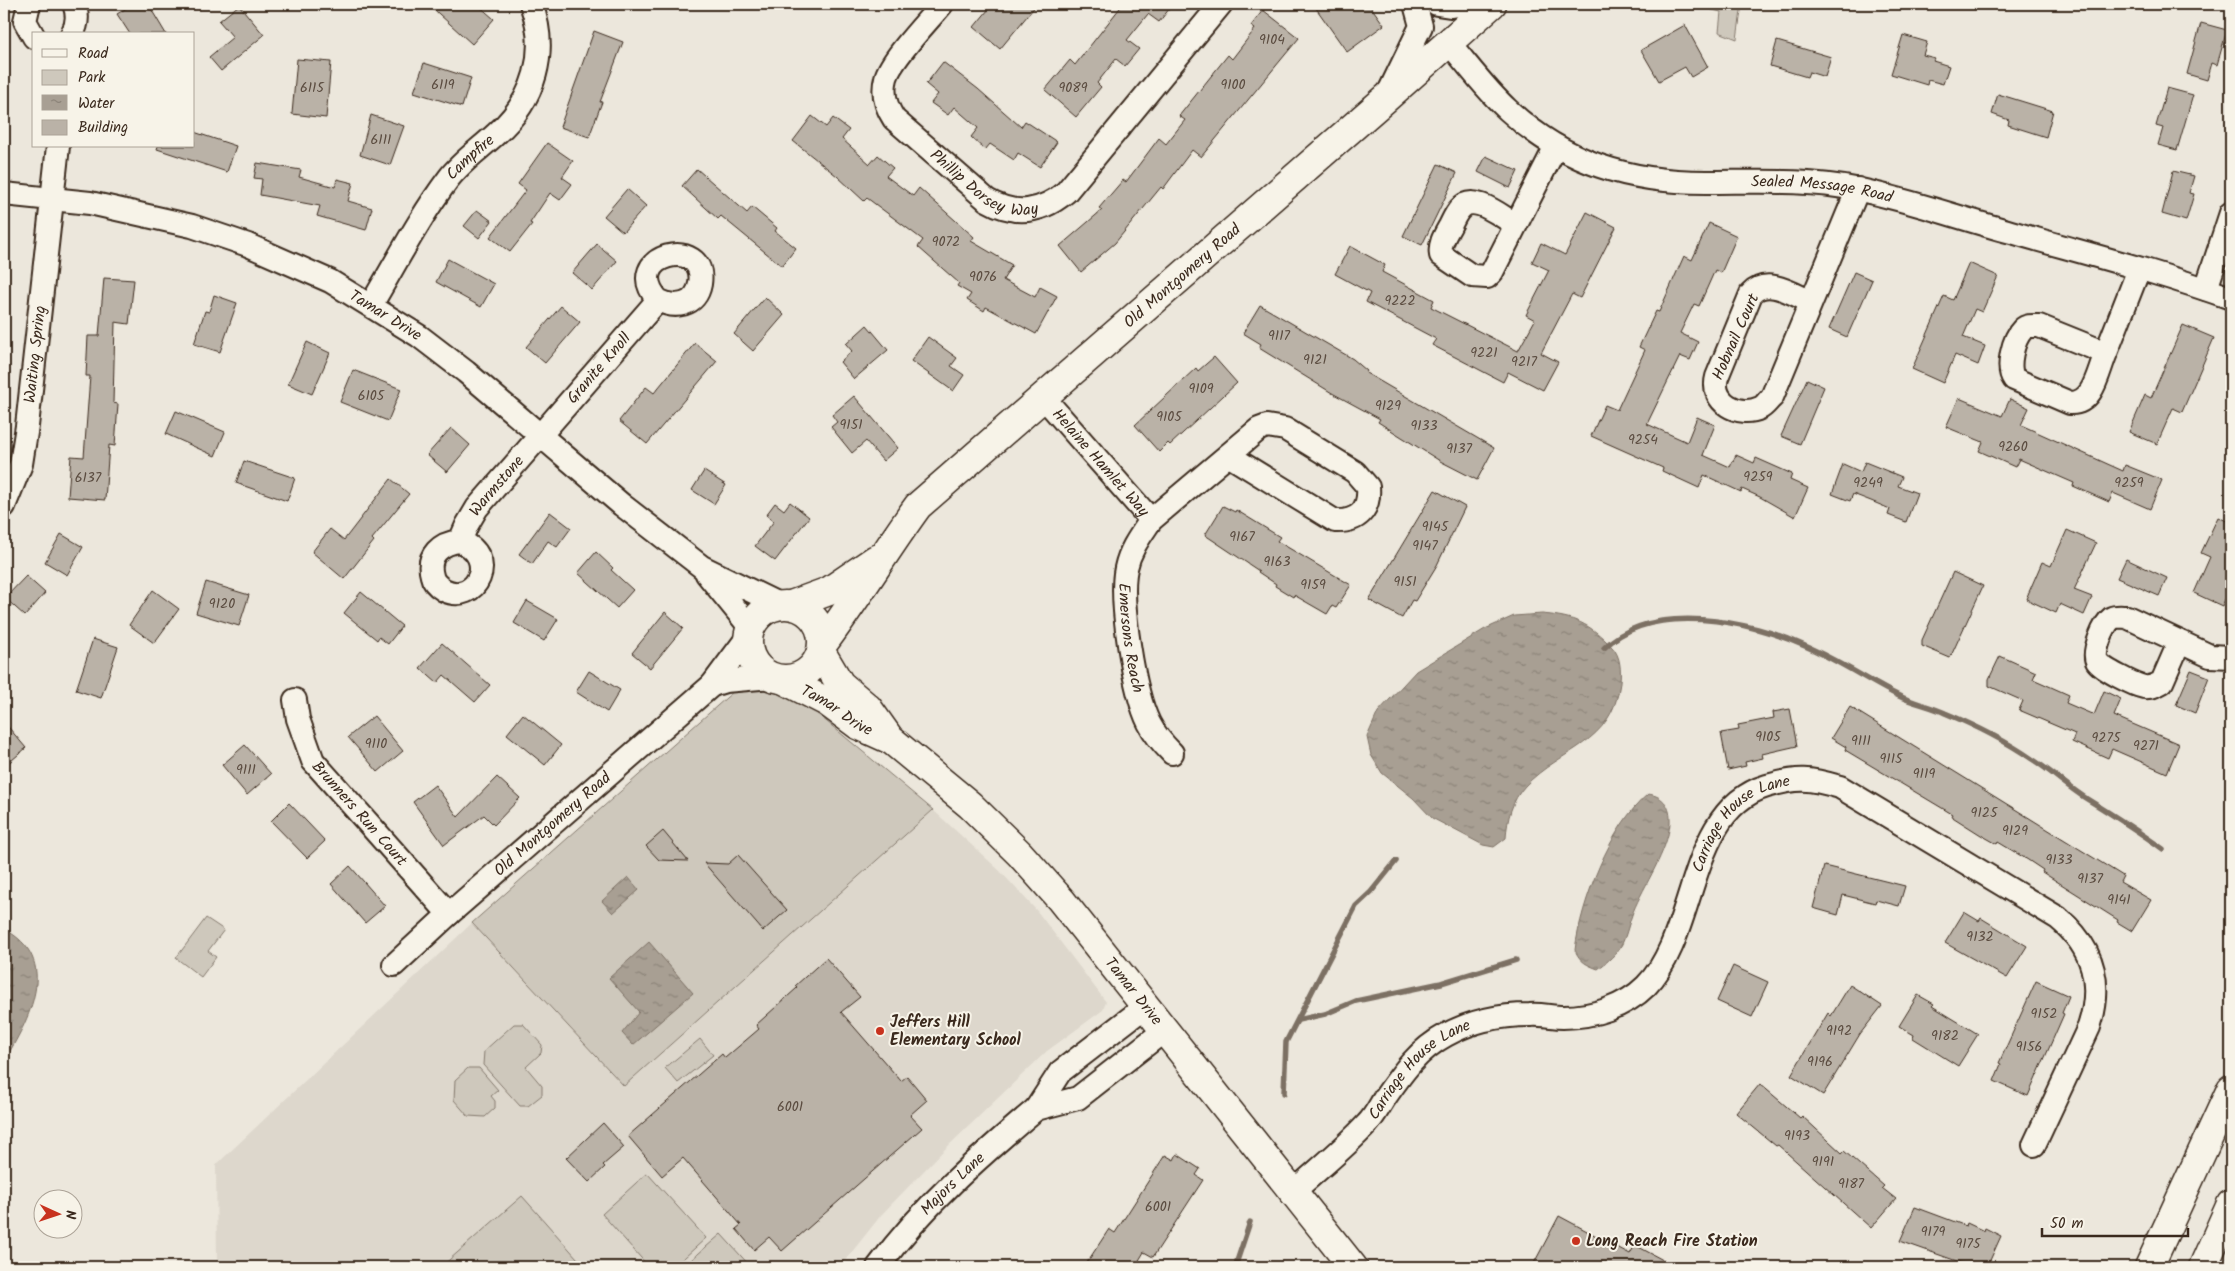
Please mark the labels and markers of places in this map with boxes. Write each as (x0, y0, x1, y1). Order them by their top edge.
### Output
place label: Jeffers Hill Elementary School (890, 1010, 1022, 1053)
marker: Jeffers Hill Elementary School (874, 1025, 886, 1037)
place label: Long Reach Fire Station (1586, 1229, 1758, 1254)
marker: Long Reach Fire Station (1570, 1235, 1582, 1247)

